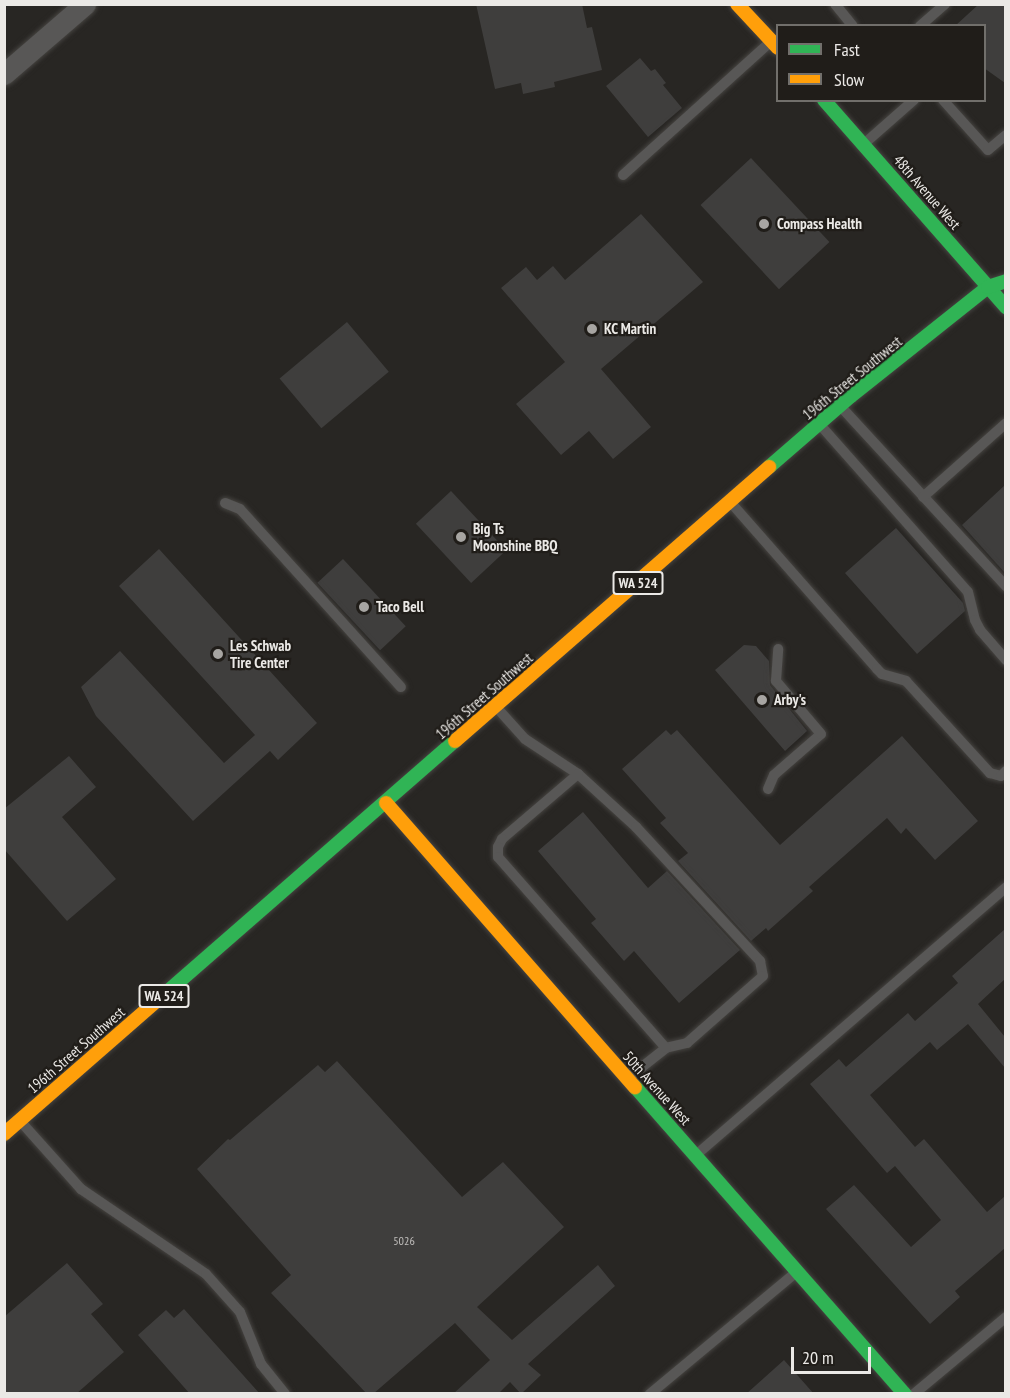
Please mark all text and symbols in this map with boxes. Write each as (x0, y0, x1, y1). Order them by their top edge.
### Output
legend (776, 24, 986, 102)
text: Fast (834, 38, 860, 61)
text: Slow (834, 68, 864, 91)
street label: 48th Avenue West (890, 151, 964, 233)
marker: Compass Health (755, 215, 773, 233)
place label: Compass Health (777, 215, 862, 233)
place label: KC Martin (604, 320, 657, 338)
marker: KC Martin (585, 322, 599, 336)
street label: 196th Street Southwest (799, 332, 905, 424)
place label: Big Ts Moonshine BBQ (473, 519, 558, 554)
marker: Big Ts Moonshine BBQ (454, 530, 468, 544)
road number: WA 524 (611, 572, 665, 594)
place label: Taco Bell (376, 598, 424, 616)
marker: Taco Bell (357, 600, 371, 614)
place label: Les Schwab Tire Center (230, 636, 291, 671)
marker: Les Schwab Tire Center (211, 647, 225, 661)
street label: 196th Street Southwest (432, 649, 536, 743)
place label: Arby's (774, 691, 806, 709)
marker: Arby's (755, 693, 769, 707)
road number: WA 524 (137, 985, 191, 1007)
street label: 196th Street Southwest (24, 1003, 128, 1097)
street label: 50th Avenue West (619, 1047, 695, 1129)
house number: 5026 (393, 1234, 415, 1248)
scale bar (794, 1335, 874, 1373)
text: 20 m (802, 1346, 834, 1369)

